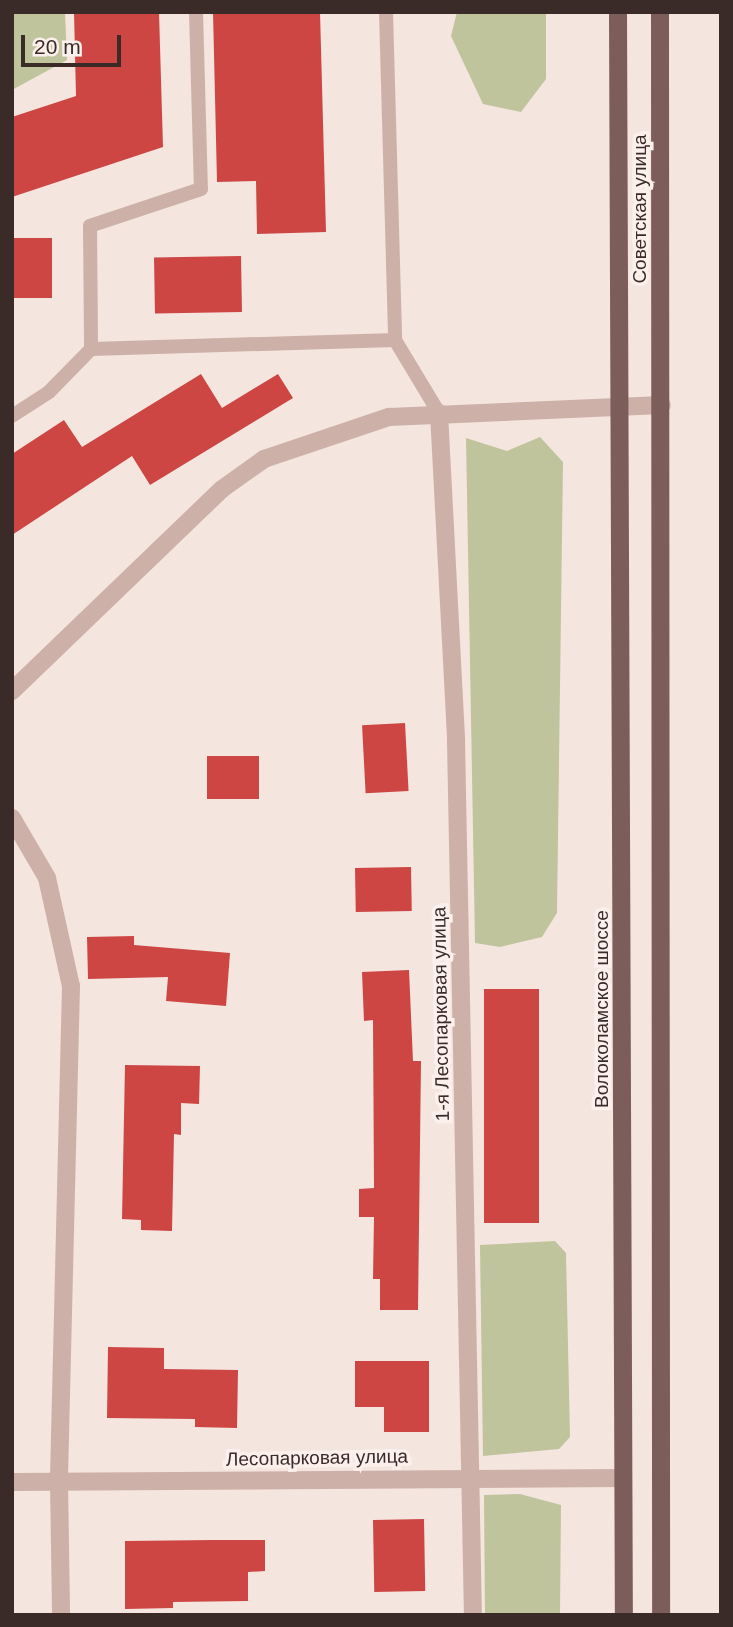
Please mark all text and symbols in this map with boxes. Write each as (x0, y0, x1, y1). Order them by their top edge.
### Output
scale bar (24, 21, 124, 65)
text: 20 m (34, 35, 81, 58)
street label: Советская улица (629, 134, 651, 284)
street label: 1-я Лесопарковая улица (428, 907, 454, 1121)
street label: Волоколамское шоссе (591, 910, 613, 1108)
street label: Лесопарковая улица (226, 1445, 408, 1471)

